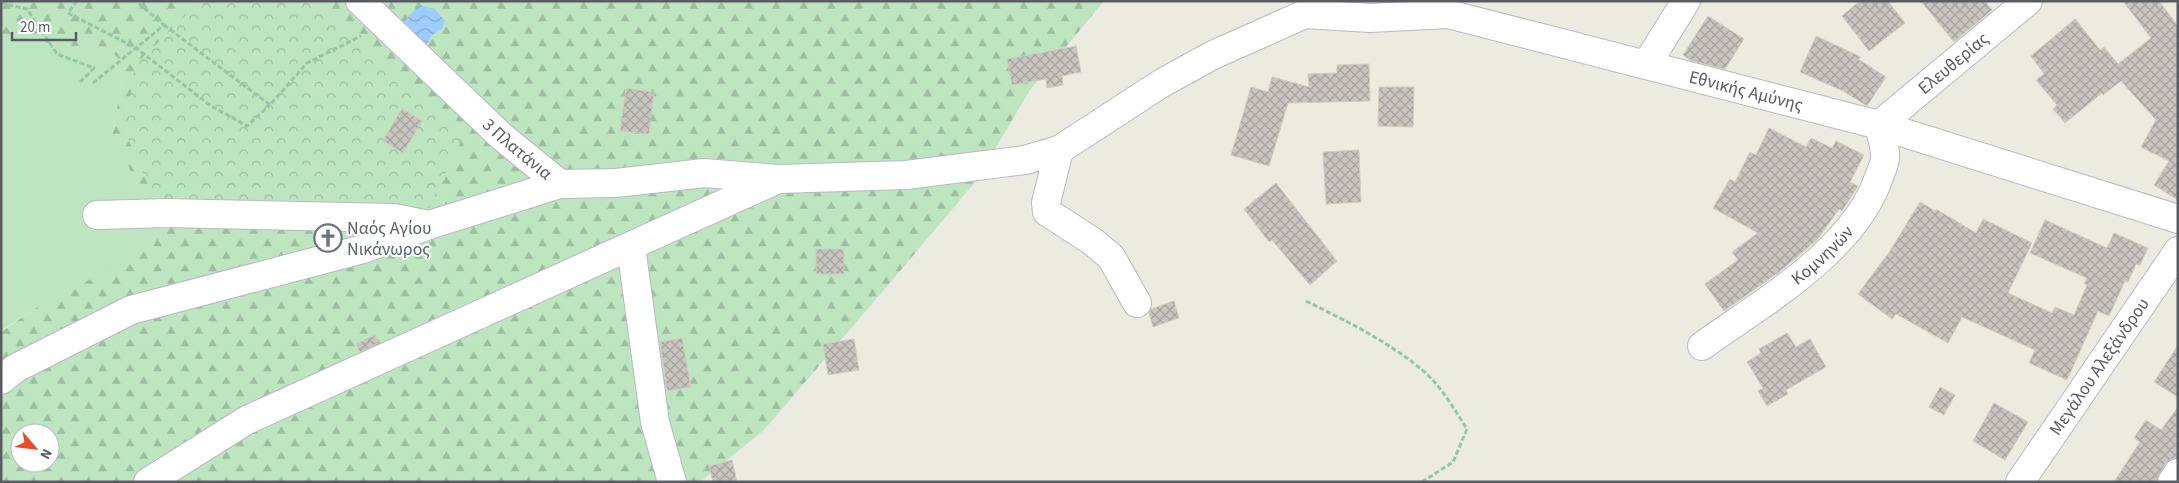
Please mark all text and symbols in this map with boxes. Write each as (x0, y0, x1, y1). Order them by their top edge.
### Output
scale bar (12, 10, 76, 42)
text: 20 m (20, 17, 50, 38)
street label: Ελευθερίας (1913, 27, 1994, 100)
street label: Εθνικής Αμύνης (1686, 65, 1806, 118)
street label: 3 Πλατάνια (477, 113, 557, 186)
place label: Ναός Αγίου Νικάνωρος (347, 216, 431, 262)
street label: Κομνηνών (1786, 220, 1860, 291)
church icon: Ναός Αγίου Νικάνωρος (313, 223, 343, 253)
street label: Μεγάλου Αλεξάνδρου (2043, 293, 2155, 441)
north arrow (10, 423, 60, 473)
text: N (35, 445, 57, 462)

